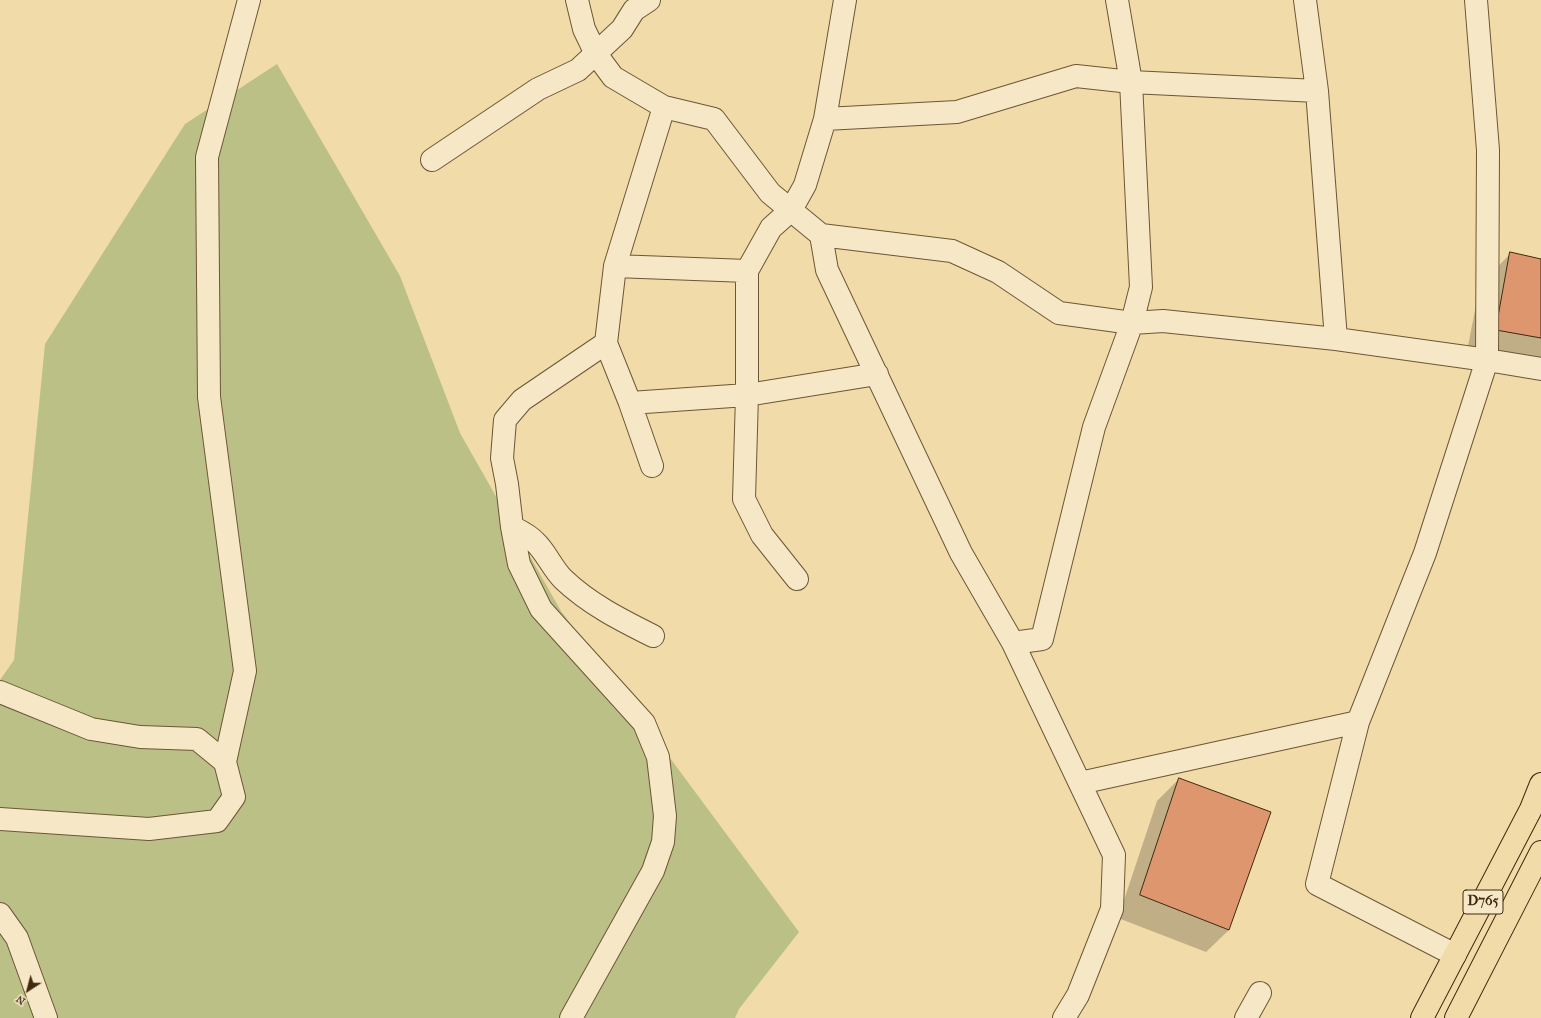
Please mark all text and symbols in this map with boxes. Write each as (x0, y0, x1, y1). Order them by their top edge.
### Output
road number: D765 (1463, 890, 1503, 914)
north arrow (8, 970, 48, 1010)
text: N (13, 992, 28, 1008)

